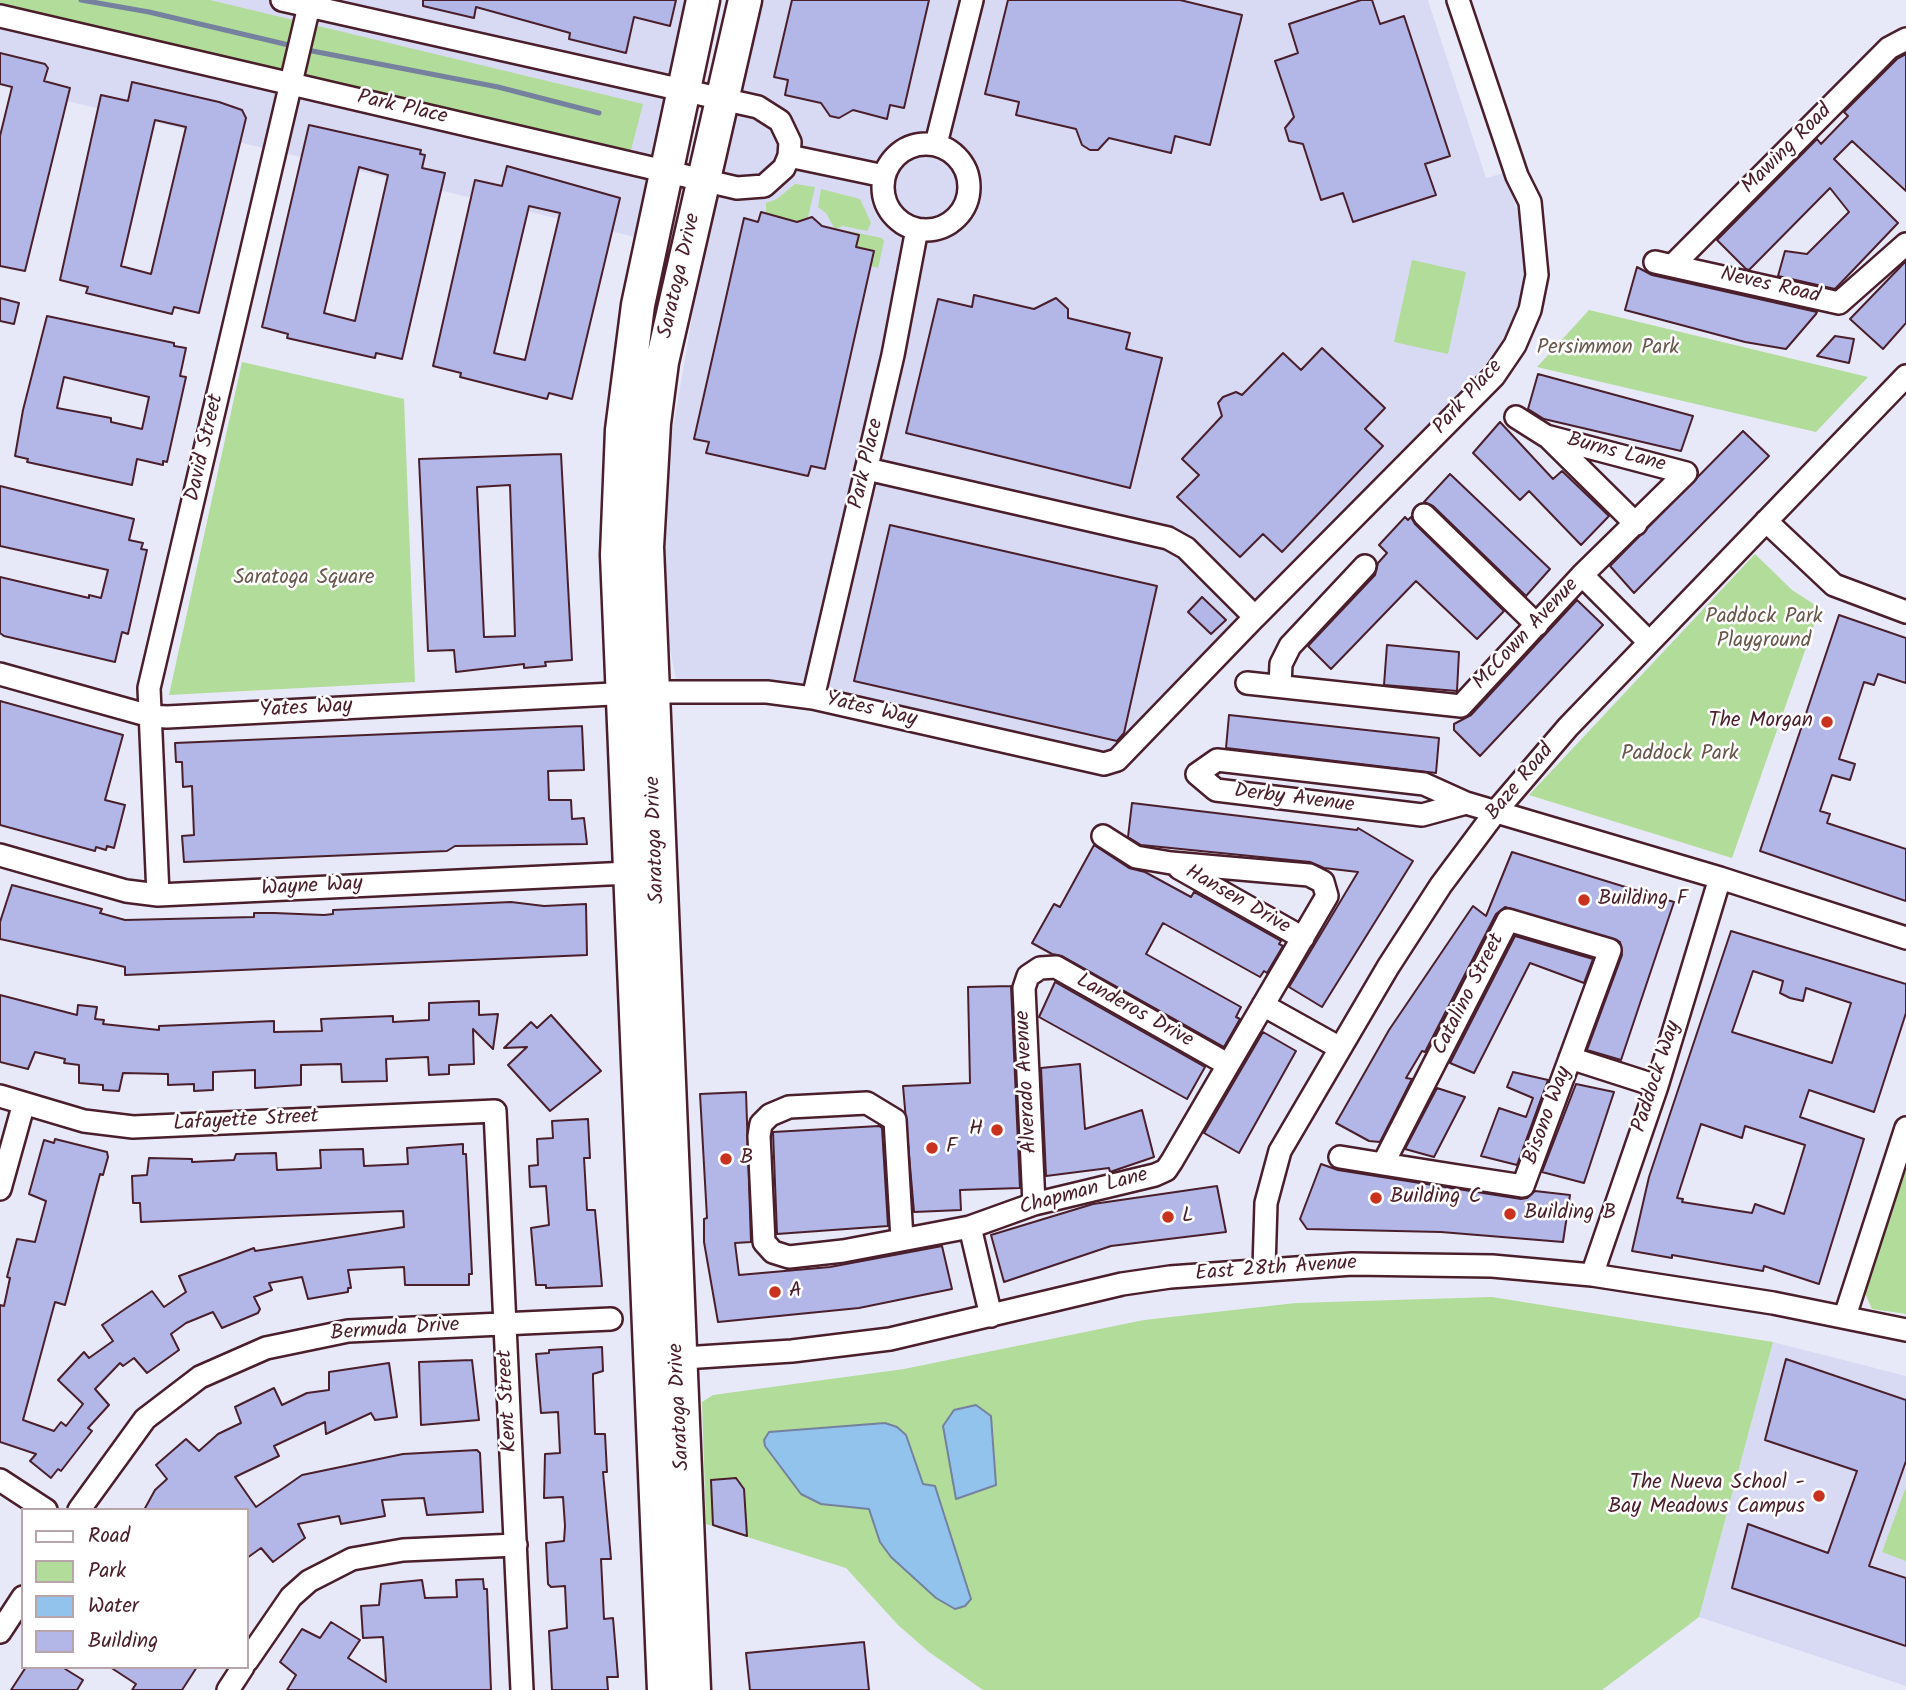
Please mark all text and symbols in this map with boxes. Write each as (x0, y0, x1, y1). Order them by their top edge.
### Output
street label: Park Place (355, 86, 449, 132)
street label: Mawing Road (1738, 100, 1838, 200)
street label: Saratoga Drive (654, 211, 708, 341)
street label: Neves Road (1718, 263, 1822, 311)
park label: Persimmon Park (1537, 336, 1679, 362)
street label: Park Place (1429, 356, 1509, 440)
street label: David Street (181, 392, 231, 504)
street label: Park Place (845, 417, 891, 511)
street label: Burns Lane (1564, 429, 1668, 479)
park label: Saratoga Square (233, 566, 375, 592)
street label: McCown Avenue (1469, 574, 1585, 696)
park label: Paddock Park Playground (1705, 605, 1823, 655)
street label: Yates Way (823, 688, 919, 734)
street label: Yates Way (259, 695, 353, 725)
place label: The Morgan (1709, 709, 1813, 735)
marker: The Morgan (1819, 714, 1835, 730)
street label: Baze Road (1482, 739, 1560, 827)
park label: Paddock Park (1621, 742, 1739, 768)
street label: Saratoga Drive (642, 776, 672, 904)
street label: Derby Avenue (1232, 780, 1356, 820)
street label: Hansen Drive (1180, 861, 1294, 941)
street label: Wayne Way (261, 873, 363, 903)
place label: Building F (1598, 887, 1688, 913)
marker: Building F (1576, 892, 1592, 908)
street label: Catalino Street (1429, 930, 1511, 1060)
street label: Landeros Drive (1071, 969, 1197, 1055)
street label: Alverado Avenue (1012, 1010, 1044, 1154)
street label: Paddock Way (1628, 1018, 1688, 1136)
street label: Bisono Way (1520, 1064, 1578, 1168)
street label: Lafayette Street (173, 1106, 319, 1138)
place label: H (969, 1117, 983, 1143)
marker: H (989, 1122, 1005, 1138)
place label: F (946, 1135, 957, 1161)
marker: F (924, 1140, 940, 1156)
place label: B (740, 1146, 753, 1172)
marker: B (718, 1151, 734, 1167)
street label: Chapman Lane (1017, 1164, 1151, 1222)
place label: Building C (1390, 1185, 1481, 1211)
marker: Building C (1368, 1190, 1384, 1206)
place label: Building B (1524, 1201, 1616, 1227)
place label: L (1182, 1204, 1193, 1230)
marker: Building B (1502, 1206, 1518, 1222)
marker: L (1160, 1209, 1176, 1225)
street label: East 28th Avenue (1194, 1252, 1358, 1288)
place label: A (789, 1279, 802, 1305)
marker: A (767, 1284, 783, 1300)
street label: Bermuda Drive (330, 1314, 460, 1348)
street label: Saratoga Drive (665, 1343, 697, 1471)
street label: Kent Street (494, 1349, 524, 1453)
place label: The Nueva School - Bay Meadows Campus (1608, 1471, 1805, 1521)
marker: The Nueva School - Bay Meadows Campus (1811, 1488, 1827, 1504)
legend (21, 1508, 248, 1669)
text: Road (88, 1520, 130, 1553)
text: Park (88, 1555, 126, 1588)
text: Water (88, 1590, 139, 1623)
text: Building (88, 1625, 158, 1658)

